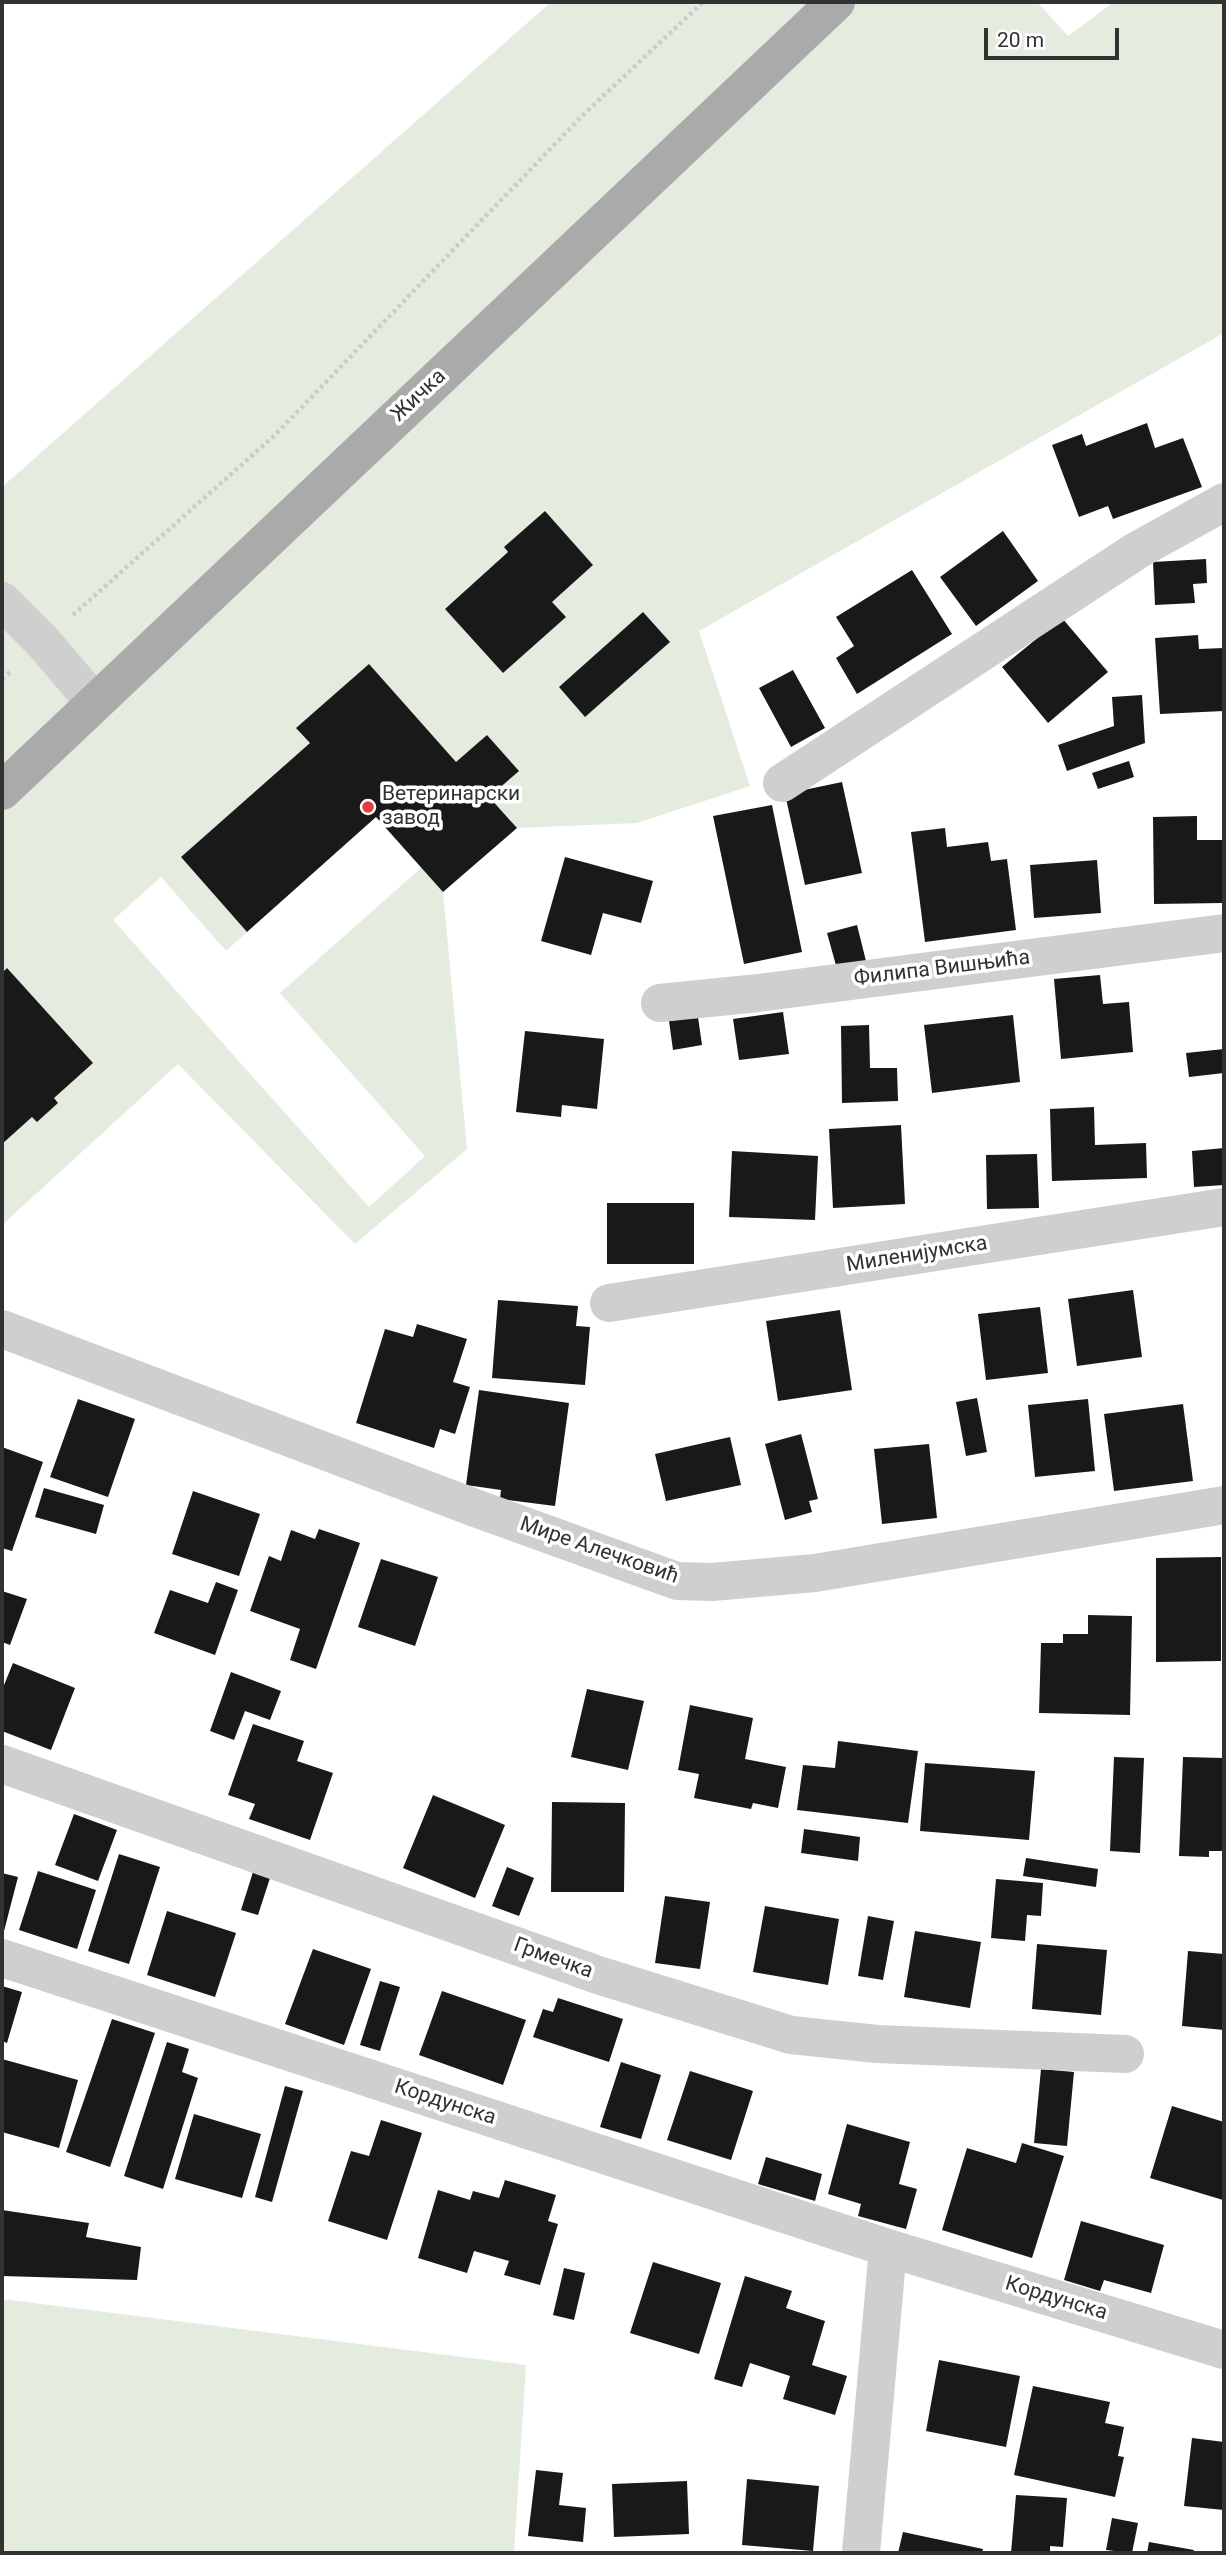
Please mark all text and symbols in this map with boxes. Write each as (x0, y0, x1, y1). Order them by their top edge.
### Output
scale bar (988, 14, 1123, 58)
text: 20 m (997, 28, 1044, 52)
street label: Жичка (386, 364, 452, 428)
place label: Ветеринарски завод (382, 782, 520, 832)
marker: Ветеринарски завод (360, 799, 376, 815)
street label: Филипа Вишњића (853, 946, 1031, 992)
street label: Миленијумска (845, 1231, 989, 1279)
street label: Мире Алечковић (516, 1512, 682, 1590)
street label: Грмечка (510, 1933, 596, 1985)
street label: Кордунска (391, 2075, 499, 2131)
street label: Кордунска (1002, 2272, 1110, 2326)

